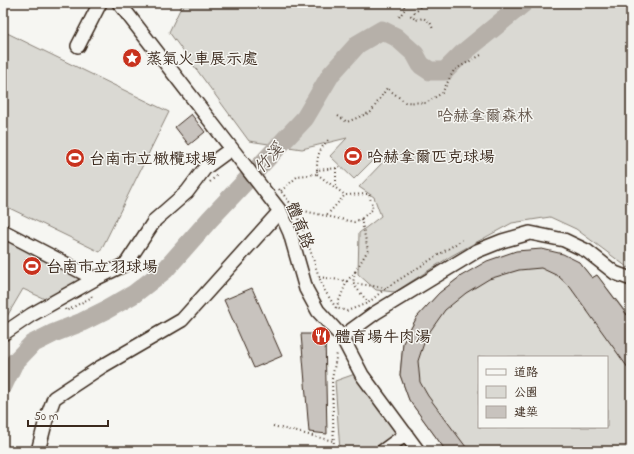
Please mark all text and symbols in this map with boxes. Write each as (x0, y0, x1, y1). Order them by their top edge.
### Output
place icon: 蒸氣火車展示處 (121, 47, 143, 69)
place label: 蒸氣火車展示處 (146, 48, 258, 72)
park label: 哈赫拿爾森林 (437, 105, 533, 129)
water label: 竹溪 (248, 137, 291, 180)
sports icon: 哈赫拿爾匹克球場 (342, 145, 364, 167)
place label: 哈赫拿爾匹克球場 (367, 146, 495, 170)
sports icon: 台南市立橄欖球場 (64, 147, 86, 169)
place label: 台南市立橄欖球場 (89, 148, 217, 172)
street label: 體育路 (279, 199, 319, 253)
sports icon: 台南市立羽球場 (21, 255, 43, 277)
place label: 台南市立羽球場 (46, 256, 158, 280)
restaurant icon: 體育場牛肉湯 (310, 325, 332, 347)
place label: 體育場牛肉湯 (335, 326, 431, 350)
legend (478, 356, 608, 428)
text: 道路 (514, 364, 538, 382)
text: 公園 (514, 384, 538, 402)
scale bar (28, 402, 108, 428)
text: 建築 (514, 404, 538, 422)
text: 50 m (34, 408, 58, 426)

